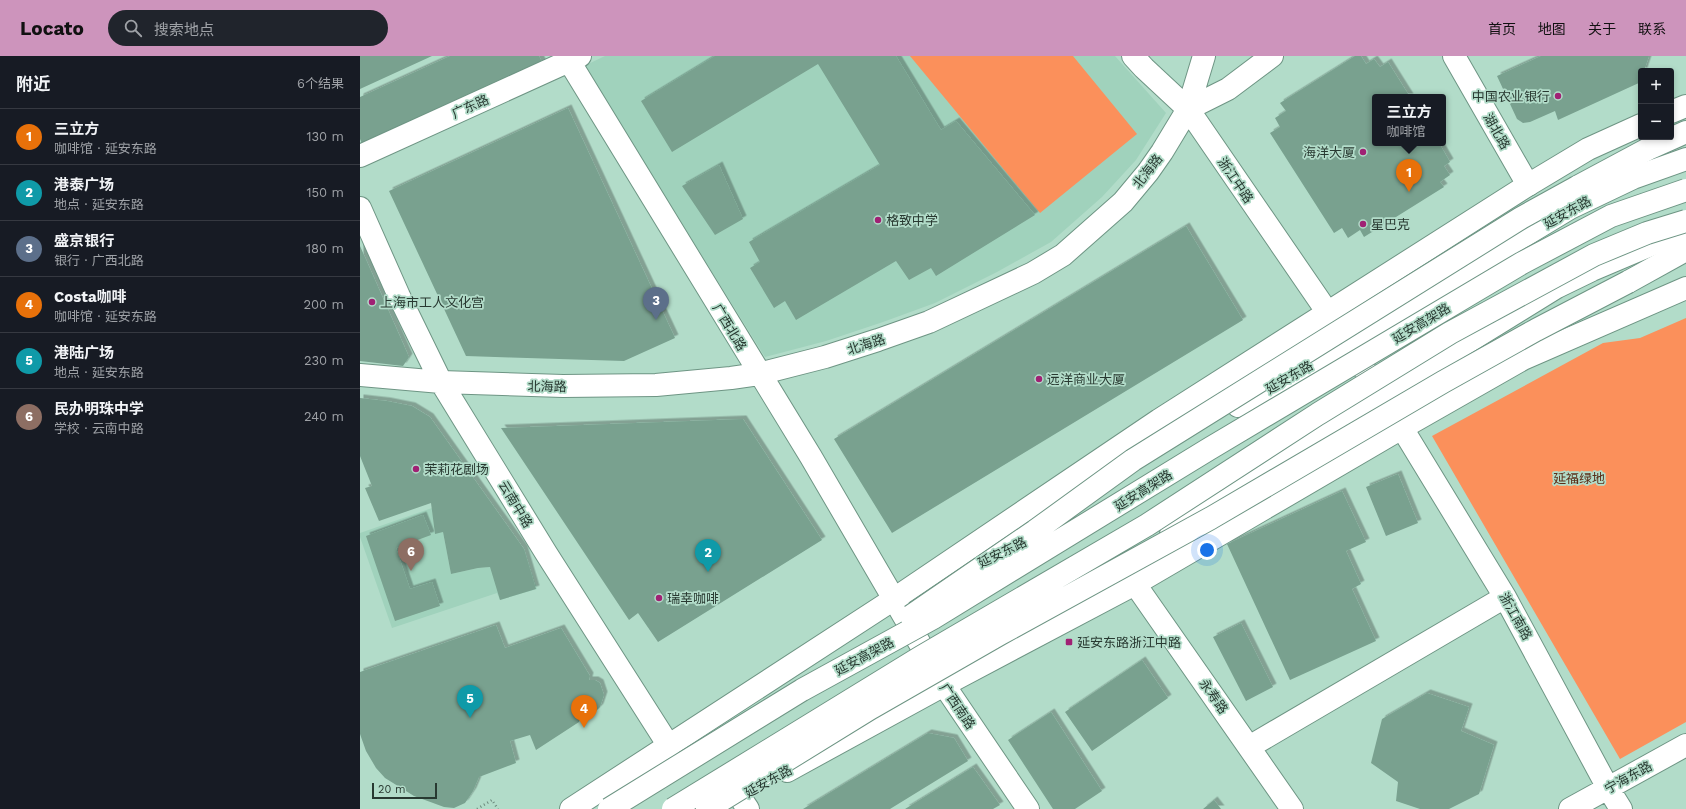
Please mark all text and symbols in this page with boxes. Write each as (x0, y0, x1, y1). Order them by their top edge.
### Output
search box (108, 10, 388, 46)
text: Locato (20, 17, 84, 40)
icon: search (122, 17, 144, 39)
text: 搜索地点 (154, 21, 214, 39)
text: 首页 (1488, 21, 1516, 37)
text: 地图 (1538, 21, 1566, 37)
text: 关于 (1588, 21, 1616, 37)
text: 联系 (1638, 21, 1666, 37)
map controls (1638, 68, 1674, 140)
button: + (1638, 68, 1674, 104)
text: 附近 (16, 74, 50, 94)
text: 6个结果 (297, 76, 344, 91)
place label: 中国农业银行 (1472, 89, 1550, 104)
marker: 中国农业银行 (1553, 91, 1563, 101)
street label: 广东路 (449, 92, 491, 121)
popup (1372, 94, 1446, 146)
text: 三立方 (1386, 103, 1432, 121)
button: − (1638, 104, 1674, 140)
street label: 湖北路 (1480, 111, 1513, 152)
text: 三立方 (54, 120, 99, 138)
text: 咖啡馆 (1386, 124, 1426, 139)
text: 1 (26, 129, 32, 144)
text: 130 m (306, 129, 344, 144)
text: 咖啡馆 · 延安东路 (54, 141, 157, 156)
place label: 海洋大厦 (1303, 145, 1355, 160)
marker: 海洋大厦 (1358, 147, 1368, 157)
street label: 北海路 (1129, 151, 1165, 191)
street label: 浙江中路 (1215, 155, 1256, 206)
pin: 1 (1396, 159, 1422, 192)
text: 港泰广场 (54, 176, 114, 194)
text: 2 (25, 185, 33, 200)
text: 150 m (306, 185, 344, 200)
street label: 延安东路 (1541, 193, 1594, 232)
text: 地点 · 延安东路 (54, 197, 144, 212)
place label: 格致中学 (886, 213, 938, 228)
marker: 格致中学 (873, 215, 883, 225)
place label: 星巴克 (1371, 217, 1410, 232)
marker: 星巴克 (1358, 219, 1368, 229)
text: 盛京银行 (54, 232, 114, 250)
text: 3 (25, 241, 33, 256)
text: 180 m (306, 241, 344, 256)
text: 银行 · 广西北路 (54, 253, 144, 268)
pin: 3 (643, 287, 669, 320)
text: Costa咖啡 (54, 288, 127, 306)
place label: 上海市工人文化宫 (380, 295, 484, 310)
text: 4 (25, 297, 33, 312)
text: 200 m (303, 297, 344, 312)
marker: 上海市工人文化宫 (367, 297, 377, 307)
street label: 延安高架路 (1390, 300, 1453, 347)
street label: 广西北路 (710, 301, 749, 353)
text: 咖啡馆 · 延安东路 (54, 309, 157, 324)
street label: 北海路 (845, 331, 887, 358)
text: 港陆广场 (54, 344, 114, 362)
text: 5 (25, 353, 33, 368)
text: 230 m (304, 353, 344, 368)
street label: 延安东路 (1263, 358, 1316, 397)
text: 地点 · 延安东路 (54, 365, 144, 380)
place label: 远洋商业大厦 (1047, 372, 1125, 387)
marker: 远洋商业大厦 (1034, 374, 1044, 384)
street label: 北海路 (527, 379, 567, 394)
text: 民办明珠中学 (54, 400, 144, 418)
text: 6 (25, 409, 33, 424)
text: 240 m (304, 409, 344, 424)
text: 学校 · 云南中路 (54, 421, 144, 436)
place label: 茉莉花剧场 (424, 462, 489, 477)
marker: 茉莉花剧场 (411, 464, 421, 474)
street label: 延安高架路 (1112, 467, 1175, 514)
park label: 延福绿地 (1553, 471, 1605, 486)
street label: 云南中路 (496, 478, 535, 530)
street label: 延安东路 (976, 534, 1029, 571)
pin: 6 (398, 538, 424, 571)
pin: 2 (695, 539, 721, 572)
your location (1197, 540, 1217, 560)
street label: 浙江南路 (1496, 590, 1535, 643)
place label: 瑞幸咖啡 (667, 591, 719, 606)
marker: 瑞幸咖啡 (654, 593, 664, 603)
street label: 延安高架路 (832, 635, 896, 678)
place label: 延安东路浙江中路 (1077, 635, 1181, 650)
marker: 延安东路浙江中路 (1064, 637, 1074, 647)
street label: 永寿路 (1196, 676, 1231, 717)
street label: 广西南路 (937, 681, 978, 732)
pin: 5 (457, 685, 483, 718)
pin: 4 (571, 695, 597, 728)
street label: 宁海东路 (1602, 758, 1655, 797)
street label: 延安东路 (742, 762, 795, 801)
scale bar (372, 781, 437, 800)
text: 20 m (378, 783, 406, 796)

